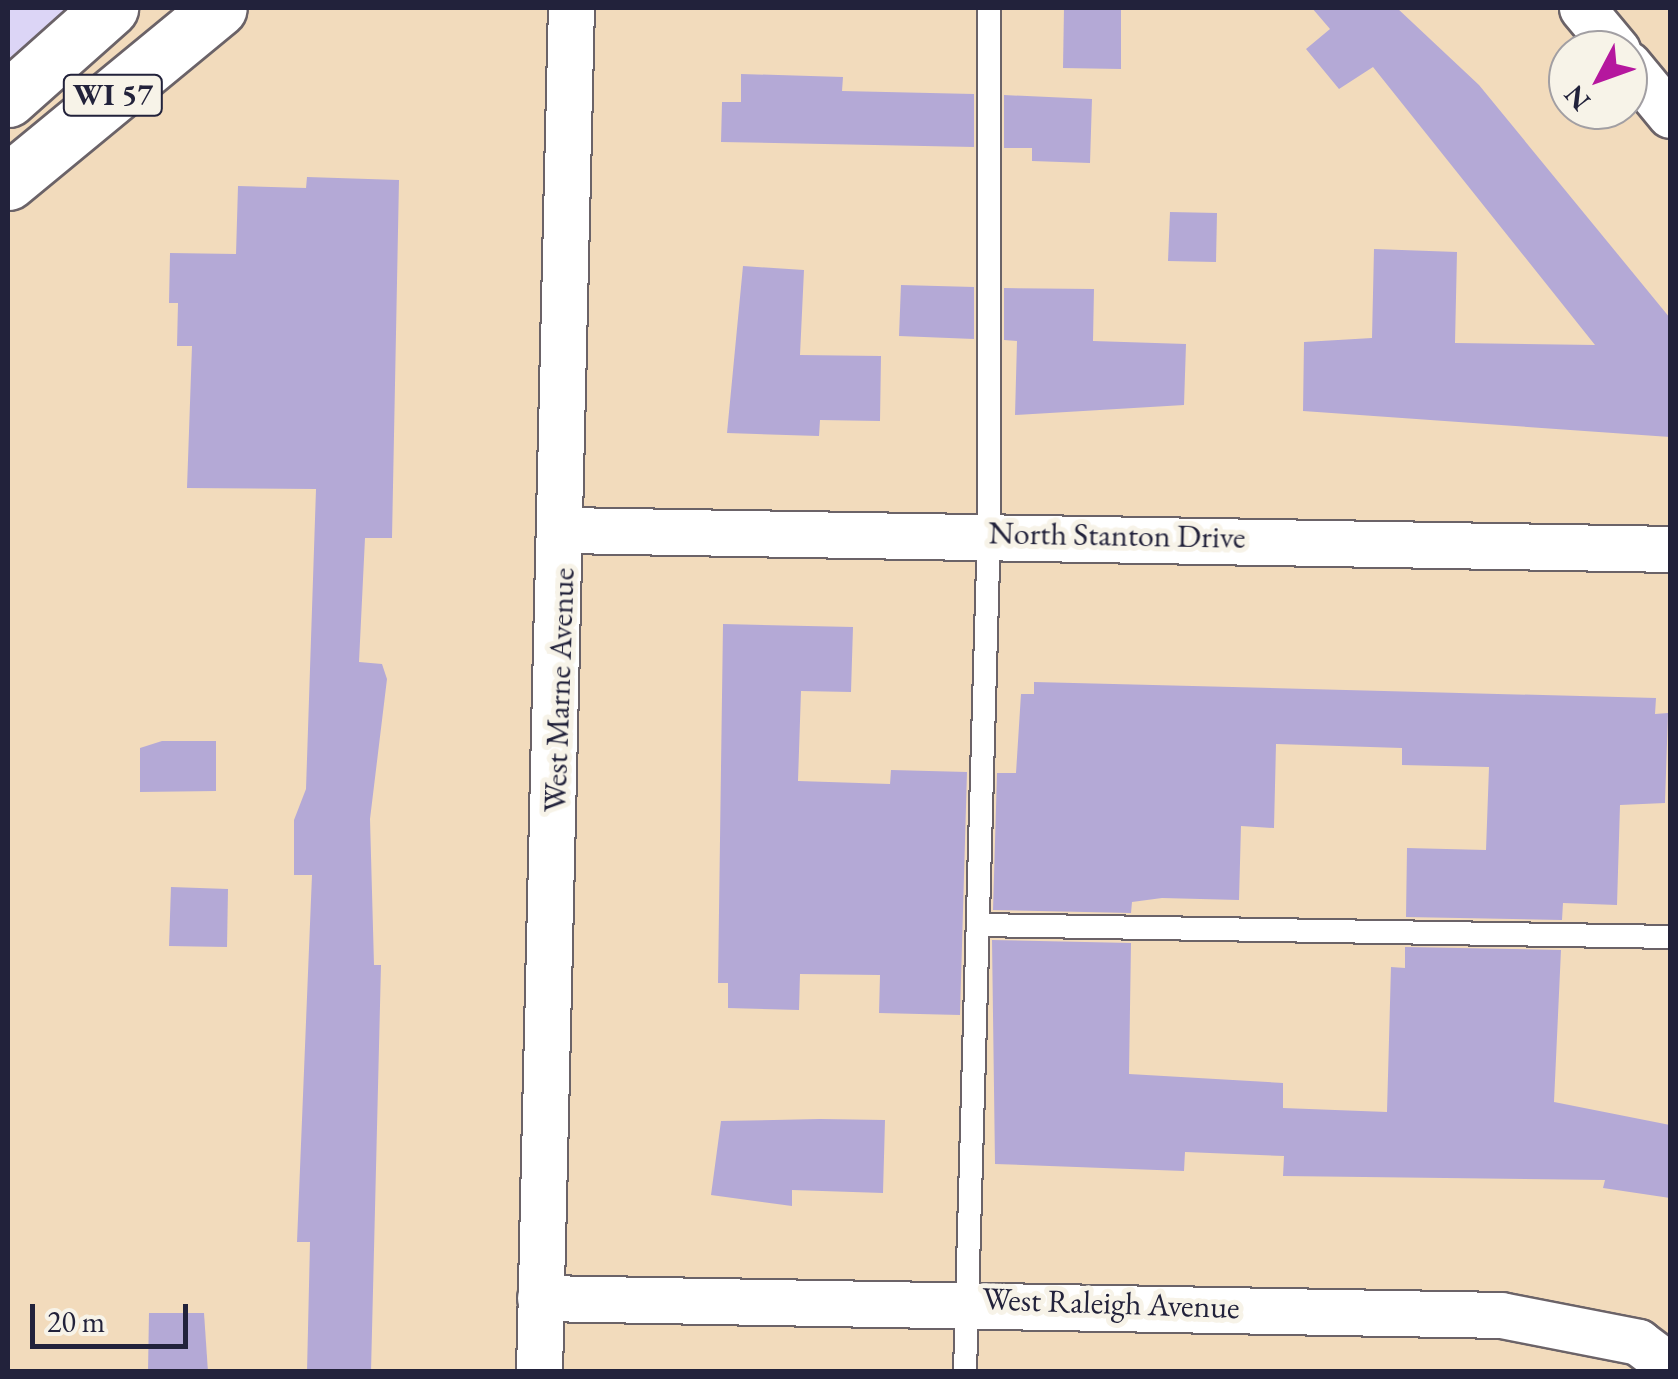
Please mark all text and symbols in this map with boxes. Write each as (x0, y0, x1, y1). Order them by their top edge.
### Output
north arrow (1548, 30, 1648, 130)
road number: WI 57 (61, 70, 166, 120)
text: N (1556, 78, 1598, 119)
street label: North Stanton Drive (988, 514, 1246, 556)
street label: West Marne Avenue (536, 567, 582, 813)
street label: West Raleigh Avenue (982, 1279, 1240, 1327)
scale bar (35, 1284, 192, 1346)
text: 20 m (47, 1302, 105, 1341)

